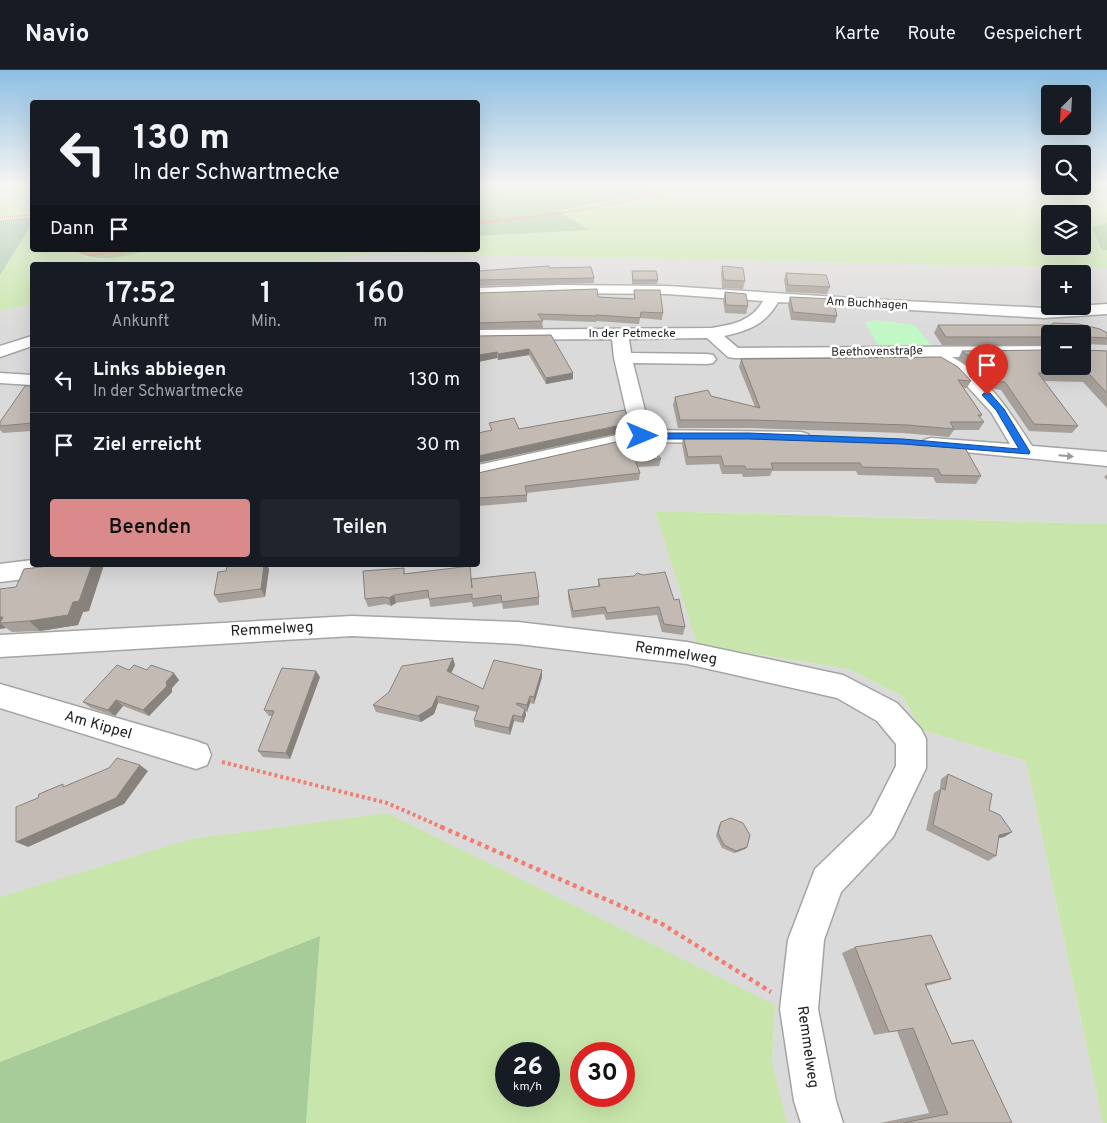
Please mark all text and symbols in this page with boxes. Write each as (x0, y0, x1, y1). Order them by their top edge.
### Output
text: Navio (25, 20, 89, 50)
text: Karte (835, 23, 880, 46)
text: Route (908, 23, 956, 46)
text: Gespeichert (984, 23, 1082, 46)
north arrow (1041, 85, 1091, 135)
map controls (1041, 85, 1091, 375)
text: 130 m (133, 117, 230, 161)
icon: left (50, 120, 115, 185)
button: search (1041, 145, 1091, 195)
text: In der Schwartmecke (133, 160, 340, 187)
button: layers (1041, 205, 1091, 255)
icon: arrive (105, 215, 133, 243)
text: Dann (50, 217, 95, 241)
button: + (1041, 265, 1091, 315)
text: 17:52 (105, 276, 176, 313)
text: 1 (260, 276, 272, 313)
text: 160 (356, 276, 405, 313)
street label: Am Buchhagen (826, 294, 908, 314)
text: Ankunft (112, 312, 169, 332)
text: Min. (251, 312, 281, 332)
text: m (374, 312, 387, 332)
button: − (1041, 325, 1091, 375)
street label: In der Petmecke (588, 326, 676, 342)
street label: Beethovenstraße (831, 343, 923, 361)
pin (966, 344, 1008, 395)
icon: arrive (973, 351, 1001, 379)
text: Links abbiegen (93, 358, 226, 382)
icon: left (50, 366, 78, 394)
text: 130 m (409, 368, 460, 392)
text: In der Schwartmecke (93, 382, 243, 402)
position arrow (615, 409, 667, 461)
icon: arrive (50, 431, 78, 459)
text: Ziel erreicht (93, 433, 202, 457)
text: 30 m (416, 433, 460, 457)
one-way arrow (1058, 452, 1074, 460)
button: Beenden (50, 499, 250, 557)
button: Teilen (260, 499, 460, 557)
street label: Remmelweg (230, 618, 314, 642)
street label: Remmelweg (634, 638, 718, 670)
street label: Am Kippel (62, 707, 134, 745)
street label: Remmelweg (792, 1005, 822, 1089)
speed limit sign: 30 (570, 1042, 635, 1107)
text: 26 (512, 1052, 543, 1084)
text: km/h (513, 1079, 542, 1095)

